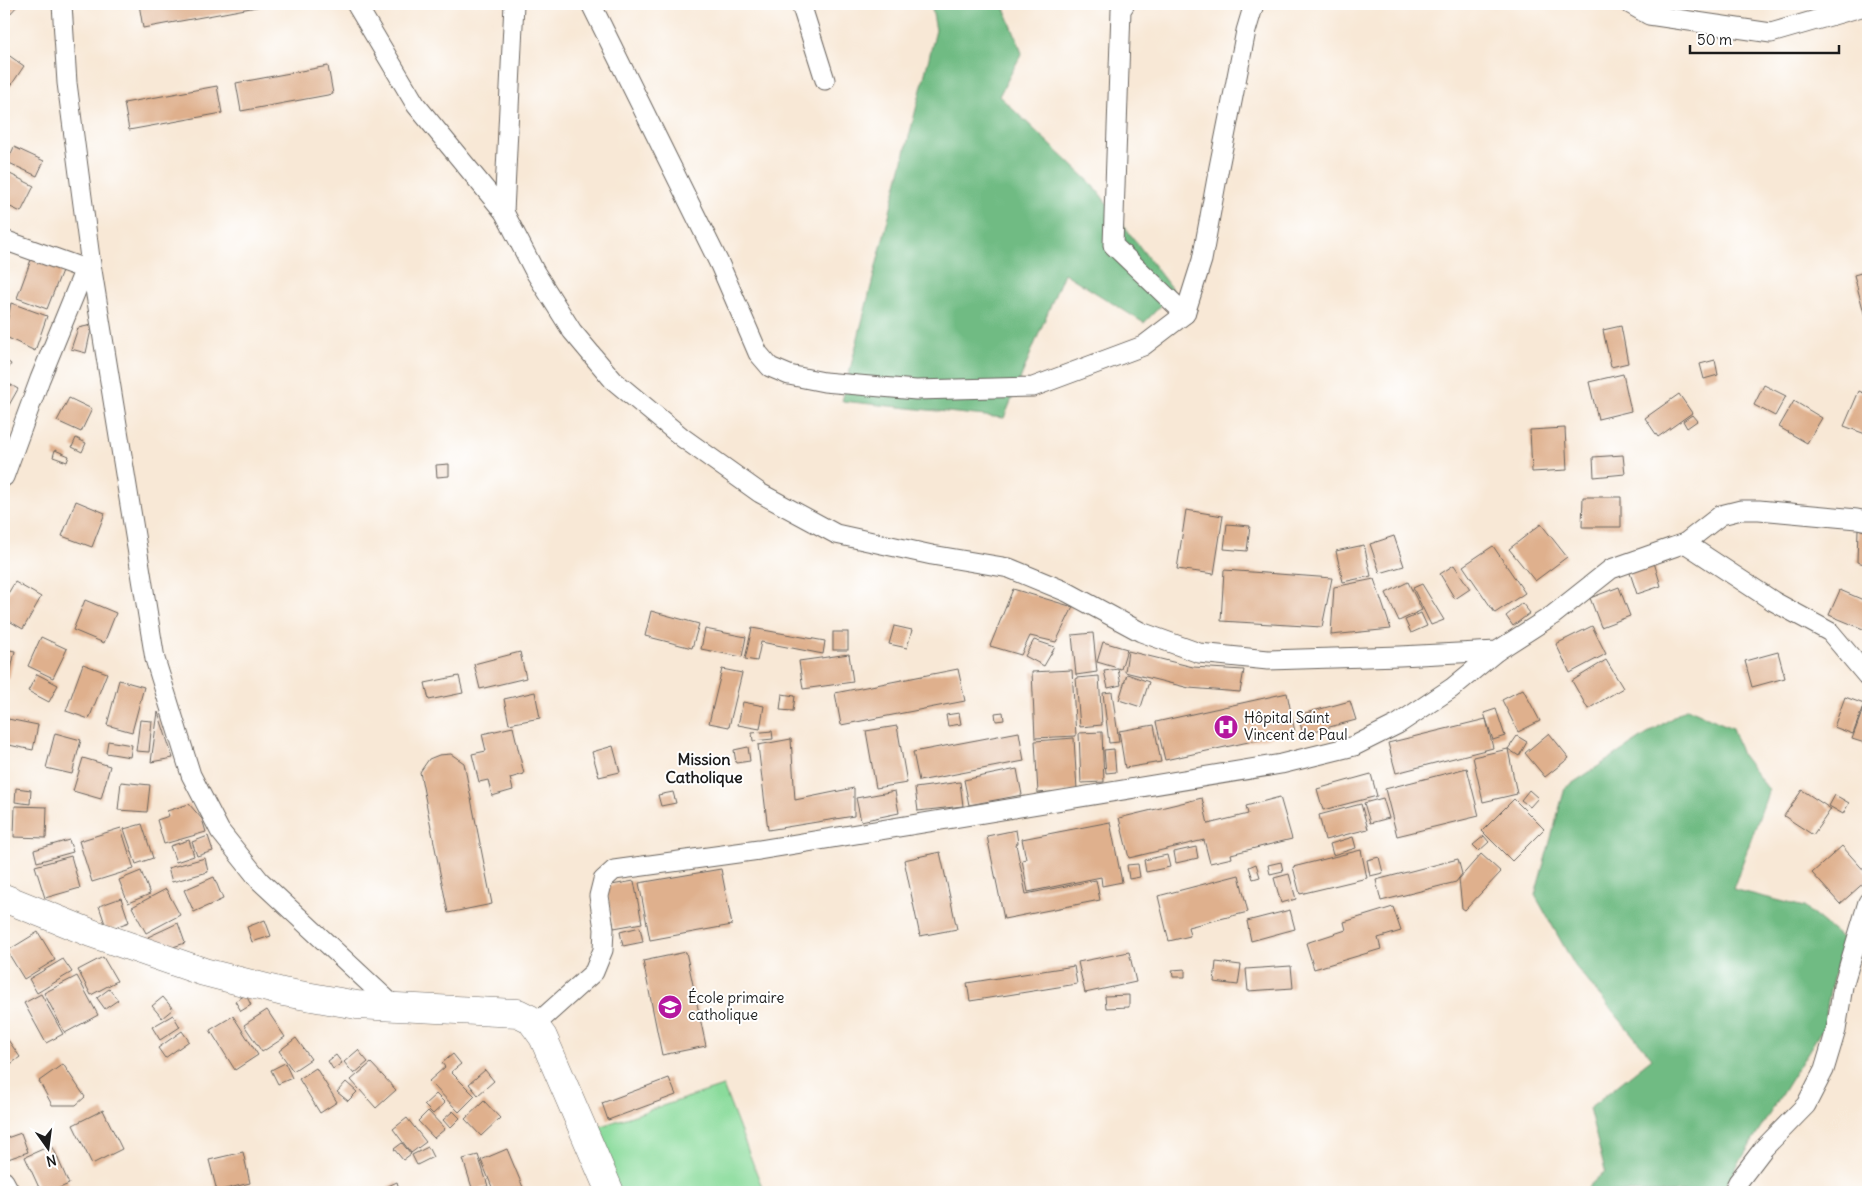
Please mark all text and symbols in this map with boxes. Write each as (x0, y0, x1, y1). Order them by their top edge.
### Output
scale bar (1690, 22, 1838, 54)
text: 50 m (1697, 30, 1732, 49)
place label: Hôpital Saint Vincent de Paul (1244, 708, 1348, 744)
hospital icon: Hôpital Saint Vincent de Paul (1213, 714, 1239, 740)
district label: Mission Catholique (665, 749, 743, 788)
place label: École primaire catholique (688, 988, 784, 1024)
school or university icon: École primaire catholique (657, 994, 683, 1020)
north arrow (22, 1124, 72, 1174)
text: N (44, 1151, 58, 1171)

